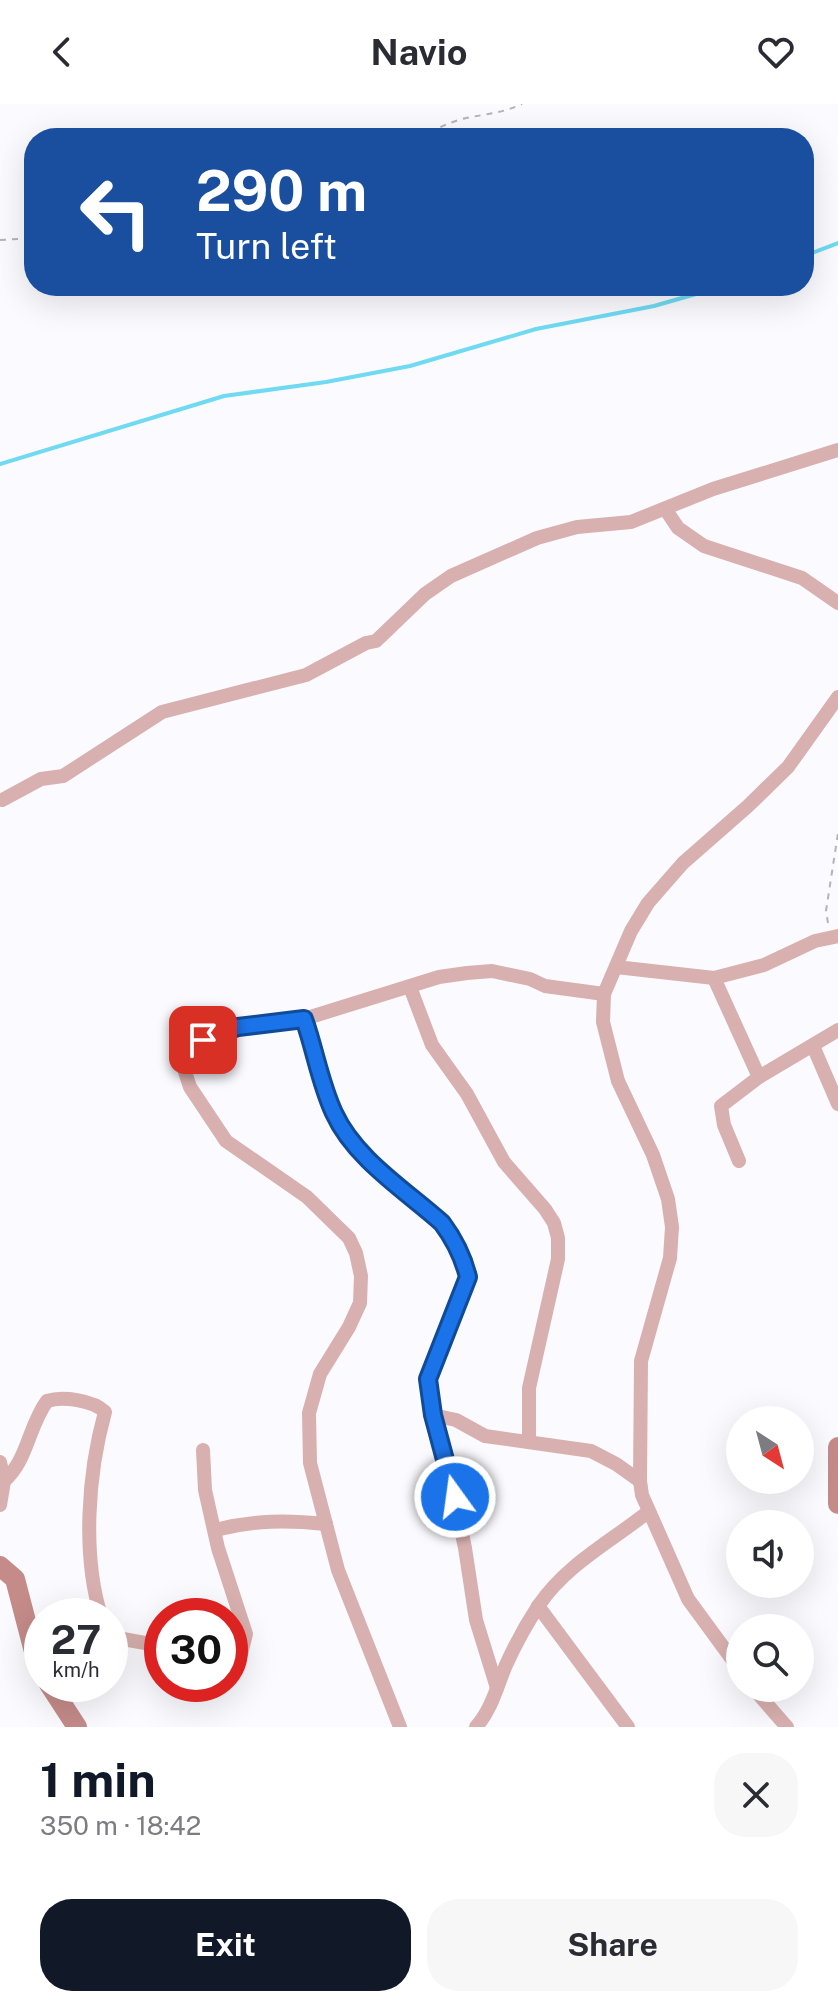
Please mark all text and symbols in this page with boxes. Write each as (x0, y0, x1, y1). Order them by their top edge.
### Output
icon: back (40, 30, 84, 74)
icon: heart (754, 30, 798, 74)
text: Navio (371, 31, 467, 73)
text: 290 m (196, 158, 367, 224)
icon: left (64, 160, 168, 264)
text: Turn left (196, 225, 337, 267)
pin (169, 1006, 237, 1074)
icon: arrive (181, 1018, 225, 1062)
north arrow (726, 1406, 814, 1494)
map controls (726, 1406, 814, 1702)
position arrow (413, 1455, 497, 1539)
button: sound (726, 1510, 814, 1598)
speed limit sign: 30 (144, 1598, 248, 1702)
button: search (726, 1614, 814, 1702)
text: 27 (51, 1616, 101, 1663)
text: km/h (52, 1658, 100, 1682)
text: 1 min (40, 1751, 156, 1808)
button: close (714, 1753, 798, 1837)
text: 350 m · 18:42 (40, 1810, 201, 1841)
button: Exit (40, 1899, 411, 1991)
button: Share (427, 1899, 798, 1991)

